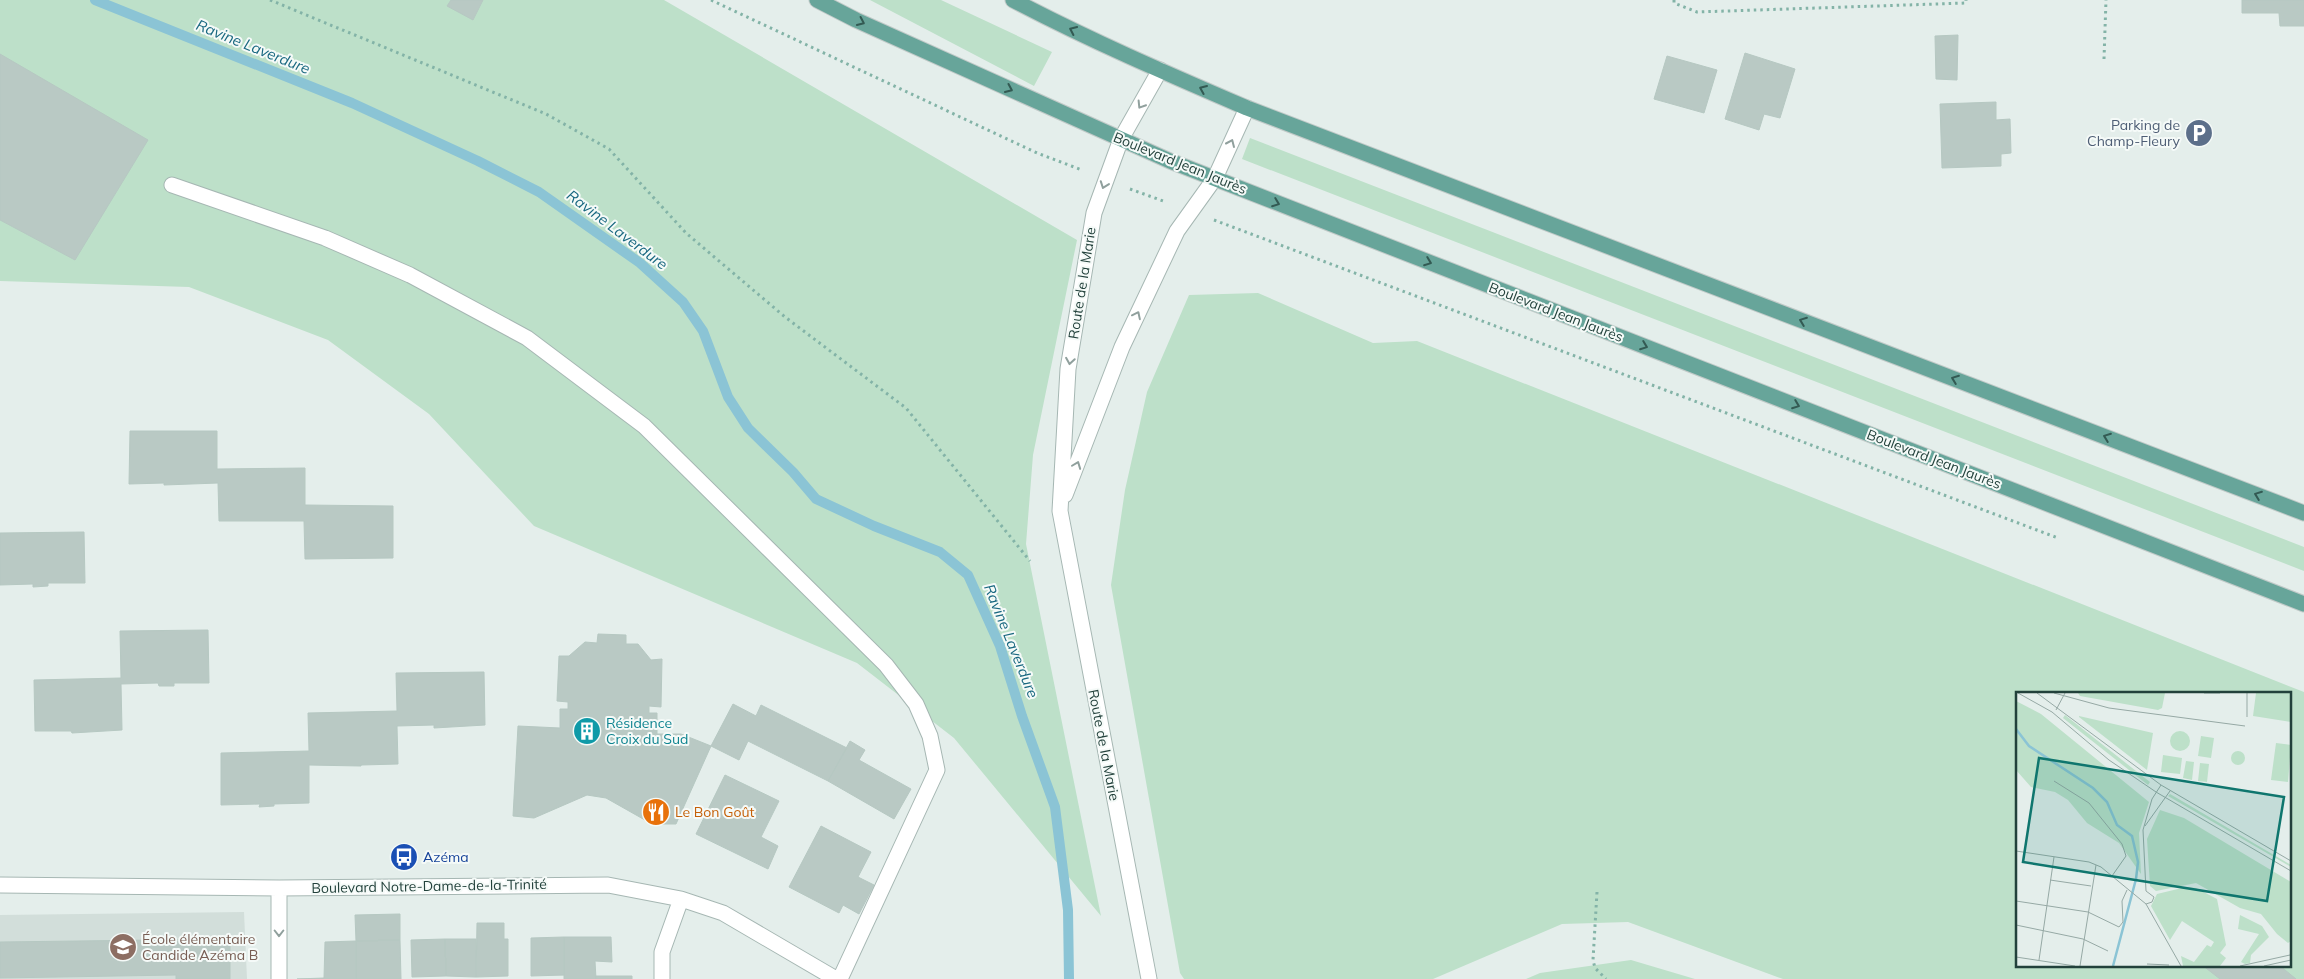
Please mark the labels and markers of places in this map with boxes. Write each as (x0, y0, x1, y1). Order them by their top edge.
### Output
place label: Parking de Champ-Fleury (2087, 116, 2181, 150)
parking icon: Parking de Champ-Fleury (2184, 118, 2214, 148)
place label: Résidence Croix du Sud (606, 714, 688, 748)
building icon: Résidence Croix du Sud (572, 716, 602, 746)
restaurant icon: Le Bon Goût (641, 797, 671, 827)
place label: Le Bon Goût (675, 803, 755, 821)
bus stop icon: Azéma (389, 842, 419, 872)
place label: Azéma (423, 848, 469, 866)
place label: École élémentaire Candide Azéma B (142, 930, 258, 964)
school or university icon: École élémentaire Candide Azéma B (108, 932, 138, 962)

